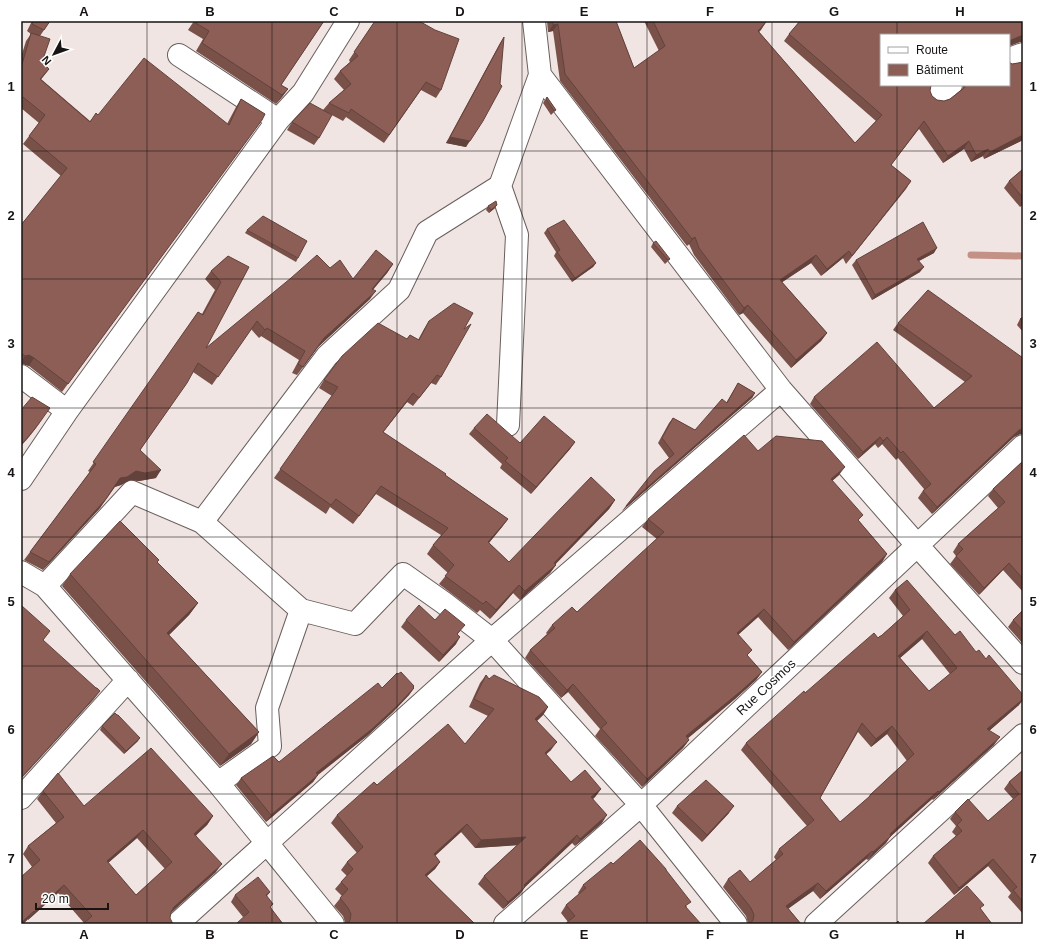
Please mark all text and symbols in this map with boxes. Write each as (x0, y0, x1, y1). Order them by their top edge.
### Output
text: A (79, 4, 89, 19)
text: B (205, 4, 215, 19)
text: C (329, 4, 339, 19)
text: D (455, 4, 465, 19)
text: E (580, 4, 589, 19)
text: F (706, 4, 714, 19)
text: G (829, 4, 839, 19)
text: H (955, 4, 965, 19)
north arrow (34, 34, 74, 74)
legend (880, 34, 1010, 86)
text: Route (916, 43, 948, 57)
text: N (39, 54, 54, 67)
text: Bâtiment (916, 63, 964, 77)
text: 1 (7, 79, 15, 94)
text: 1 (1029, 79, 1037, 94)
text: 2 (7, 208, 15, 223)
text: 2 (1029, 208, 1037, 223)
text: 3 (7, 336, 15, 351)
text: 3 (1029, 336, 1037, 351)
text: 4 (7, 465, 15, 480)
text: 4 (1029, 465, 1037, 480)
text: 5 (7, 594, 15, 609)
text: 5 (1029, 594, 1037, 609)
street label: Rue Cosmos (733, 656, 799, 718)
text: 6 (7, 722, 15, 737)
text: 6 (1029, 722, 1037, 737)
text: 7 (7, 851, 15, 866)
text: 7 (1029, 851, 1037, 866)
scale bar (36, 885, 108, 911)
text: 20 m (42, 892, 69, 906)
text: A (79, 927, 89, 942)
text: B (205, 927, 215, 942)
text: C (329, 927, 339, 942)
text: D (455, 927, 465, 942)
text: E (580, 927, 589, 942)
text: F (706, 927, 714, 942)
text: G (829, 927, 839, 942)
text: H (955, 927, 965, 942)

